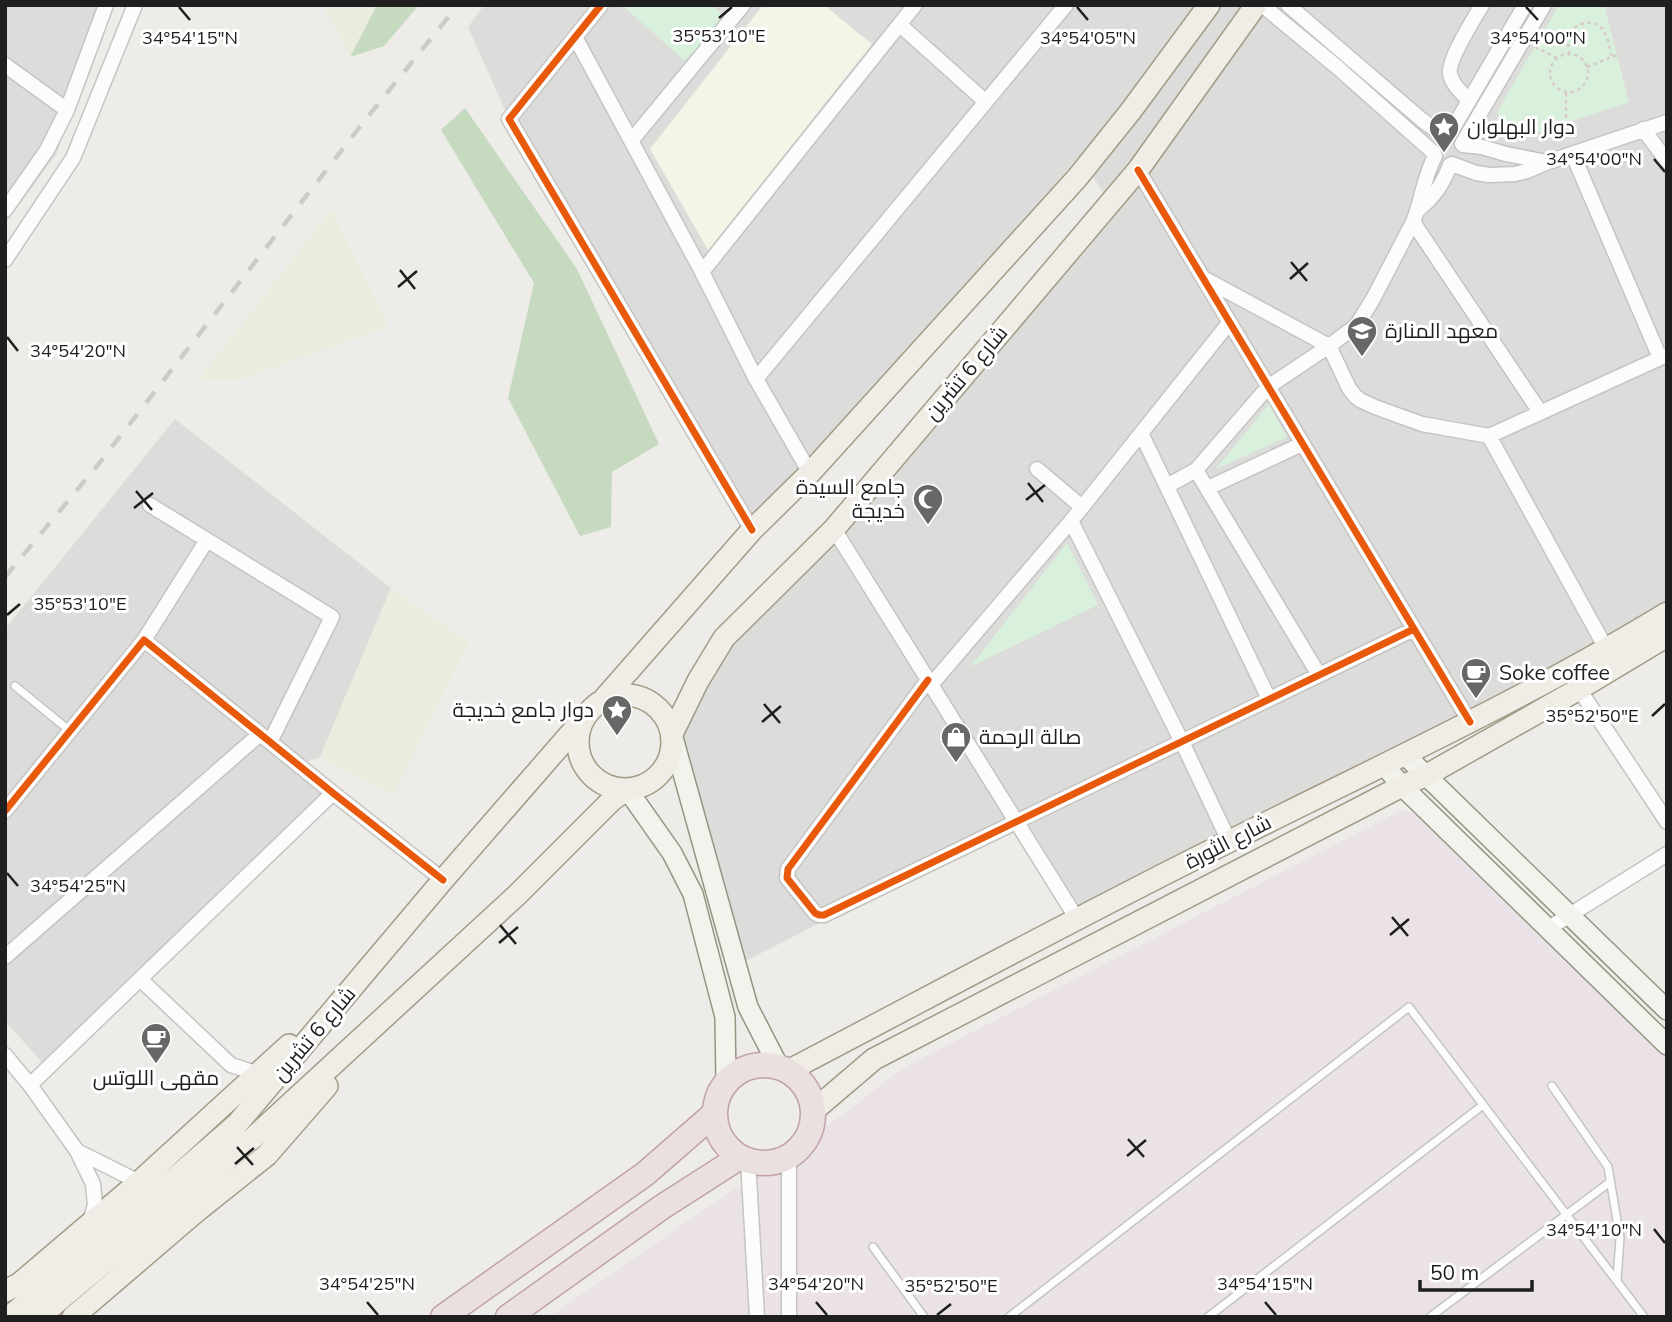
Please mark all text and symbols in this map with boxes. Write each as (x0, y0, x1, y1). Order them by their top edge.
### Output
text: 35°53'10"E (672, 24, 766, 47)
text: 34°54'15"N (142, 26, 238, 49)
text: 34°54'05"N (1040, 26, 1136, 49)
text: 34°54'00"N (1490, 26, 1586, 49)
place icon: دوار البهلوان (1427, 110, 1461, 154)
place label: دوار البهلوان (1467, 113, 1575, 140)
text: 34°54'00"N (1546, 147, 1642, 170)
school or university icon: معهد المنارة (1345, 314, 1379, 358)
place label: معهد المنارة (1385, 317, 1498, 344)
street label: شارع 6 تشرين (918, 320, 1014, 426)
text: 34°54'20"N (30, 339, 126, 362)
place label: جامع السيدة خديجة (796, 473, 905, 523)
mosque icon: جامع السيدة خديجة (911, 482, 945, 526)
text: 35°53'10"E (33, 592, 127, 615)
cafe icon: Soke coffee (1459, 656, 1493, 700)
place label: Soke coffee (1499, 659, 1610, 685)
place icon: دوار جامع خديجة (600, 693, 634, 737)
place label: دوار جامع خديجة (452, 696, 594, 724)
text: 35°52'50"E (1545, 704, 1639, 727)
shop icon: صالة الرحمة (939, 720, 973, 764)
place label: صالة الرحمة (979, 723, 1082, 749)
street label: شارع الثورة (1180, 808, 1276, 876)
text: 34°54'25"N (30, 874, 126, 897)
street label: شارع 6 تشرين (266, 981, 362, 1087)
cafe icon: مقهى اللوتس (139, 1021, 173, 1065)
place label: مقهى اللوتس (93, 1064, 219, 1091)
text: 34°54'10"N (1546, 1218, 1642, 1241)
scale bar (1420, 1248, 1532, 1292)
text: 50 m (1430, 1259, 1479, 1285)
text: 34°54'25"N (319, 1272, 415, 1295)
text: 34°54'20"N (768, 1272, 864, 1295)
text: 34°54'15"N (1217, 1272, 1313, 1295)
text: 35°52'50"E (904, 1274, 998, 1297)

